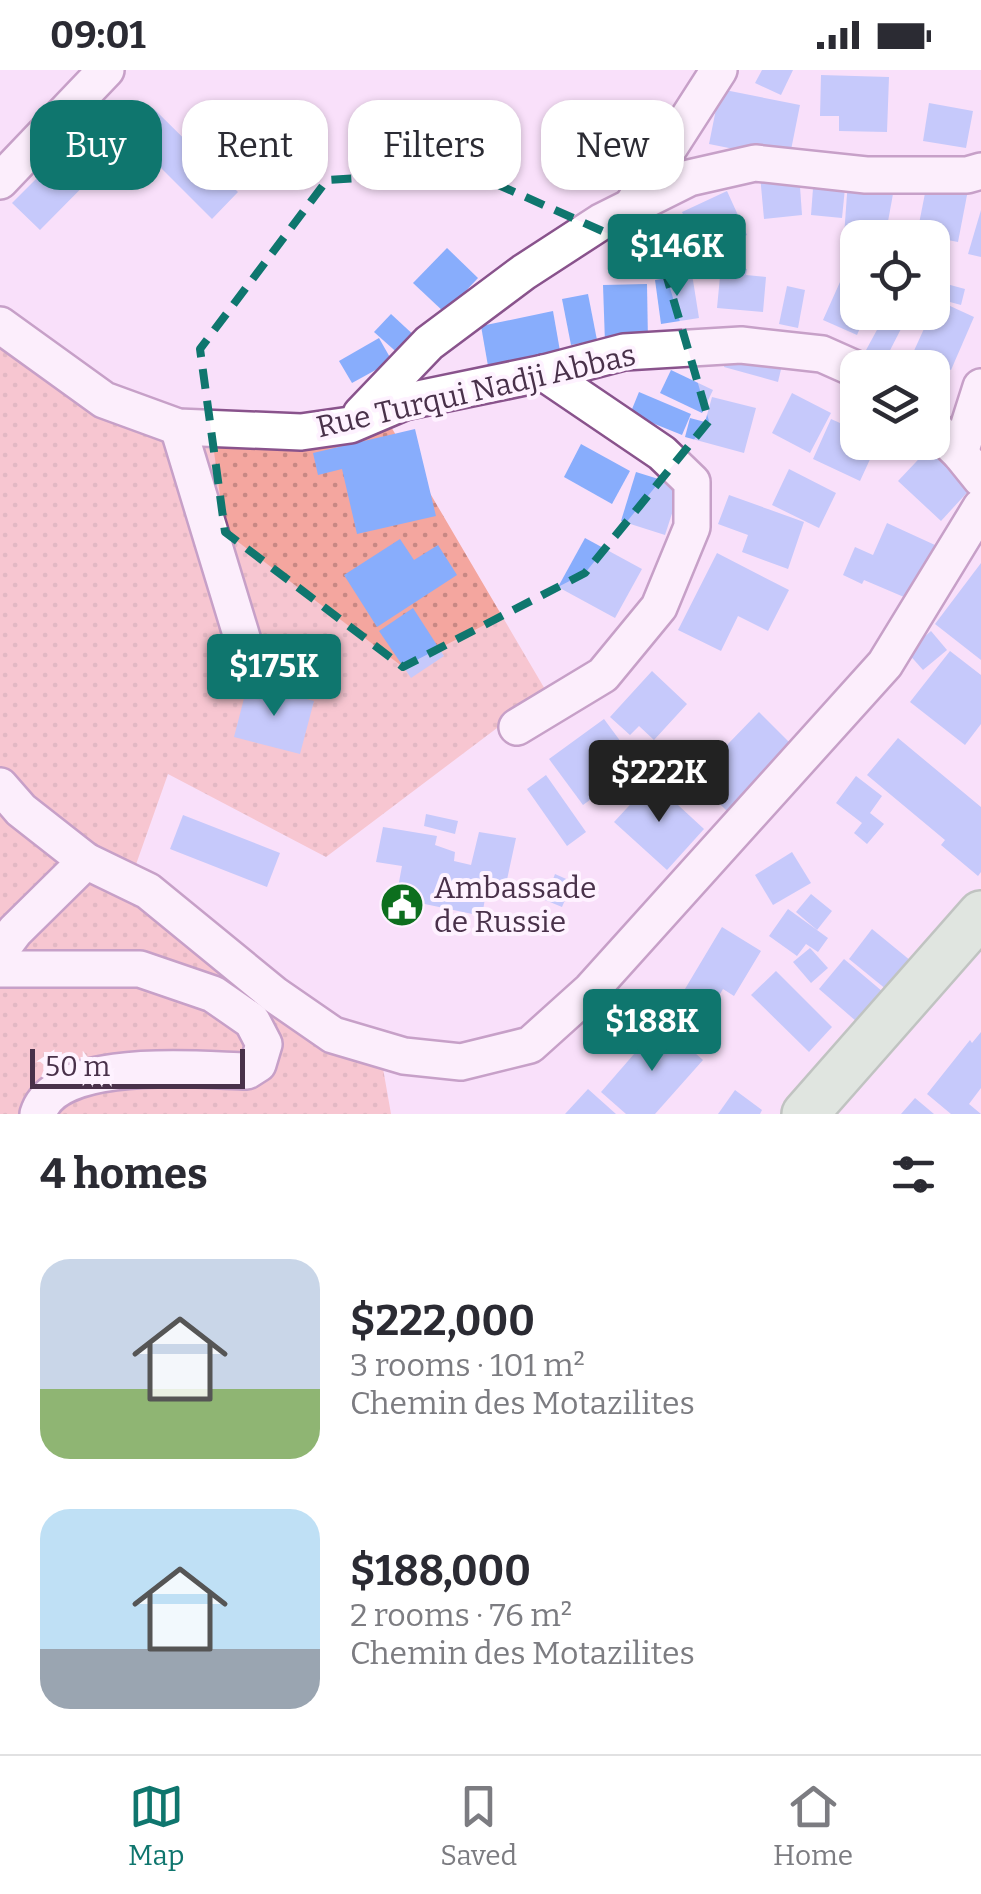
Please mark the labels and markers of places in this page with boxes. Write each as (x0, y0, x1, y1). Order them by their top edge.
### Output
pin: $146K (607, 214, 747, 299)
pin: $175K (204, 634, 344, 719)
pin: $222K (589, 740, 729, 825)
place label: Ambassade de Russie (434, 870, 596, 940)
public building icon: Ambassade de Russie (379, 882, 425, 928)
pin: $188K (582, 989, 722, 1074)

